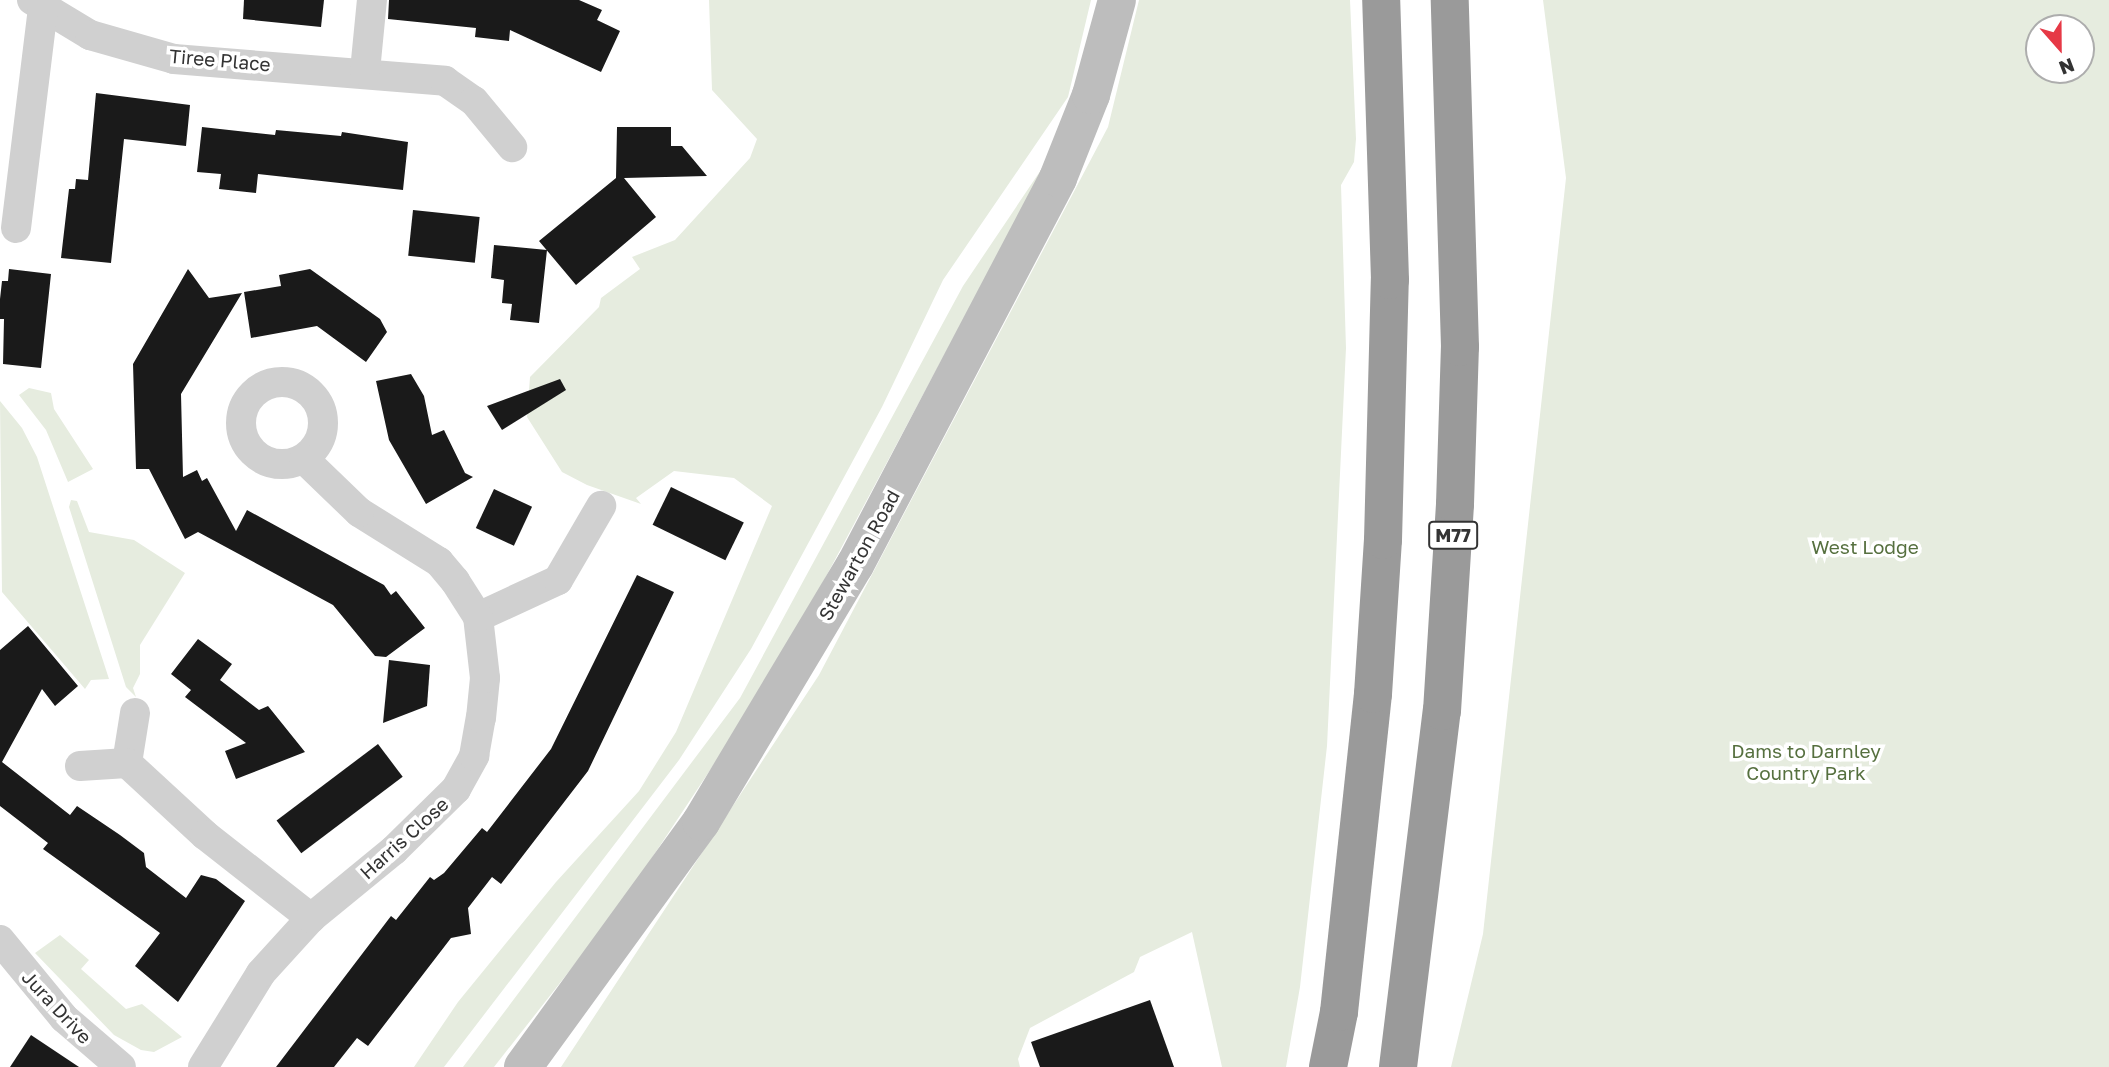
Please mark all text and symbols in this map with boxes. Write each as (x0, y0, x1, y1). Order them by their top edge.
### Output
north arrow (2025, 14, 2095, 84)
street label: Tiree Place (168, 44, 272, 76)
text: N (2056, 54, 2078, 81)
street label: Stewarton Road (814, 486, 904, 624)
road number: M77 (1427, 520, 1479, 550)
park label: West Lodge (1811, 536, 1919, 558)
park label: Dams to Darnley Country Park (1731, 740, 1881, 784)
street label: Harris Close (355, 792, 453, 884)
street label: Jura Drive (17, 966, 97, 1048)

